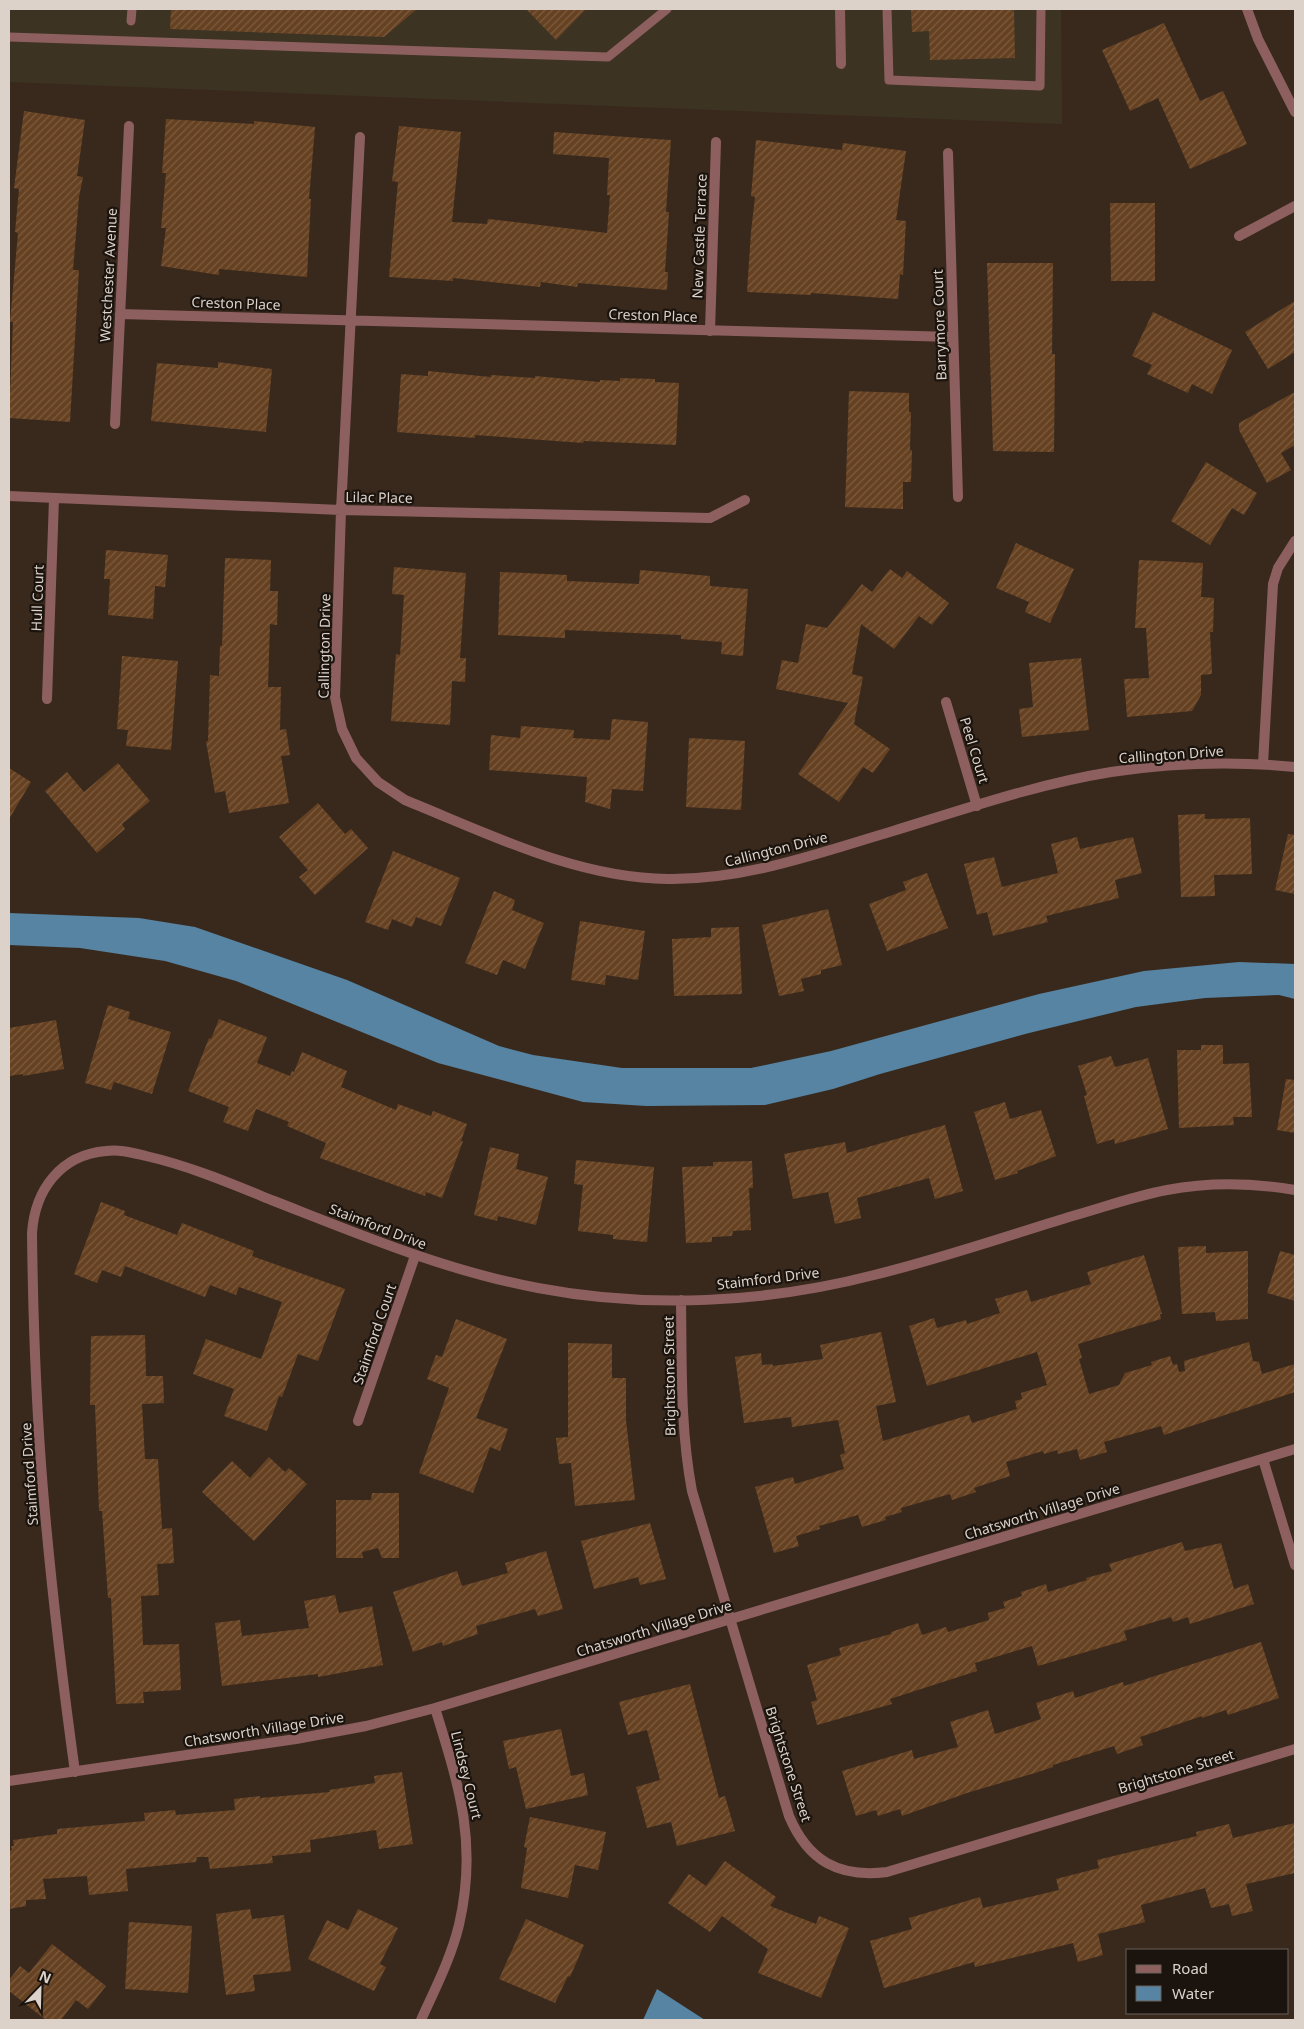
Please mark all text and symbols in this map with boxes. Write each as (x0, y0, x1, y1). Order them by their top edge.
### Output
street label: New Castle Terrace (687, 173, 711, 299)
street label: Westchester Avenue (95, 208, 121, 342)
street label: Barrymore Court (928, 269, 950, 381)
street label: Creston Place (191, 292, 281, 314)
street label: Creston Place (608, 304, 698, 326)
street label: Lilac Place (345, 487, 413, 507)
street label: Hull Court (26, 564, 48, 632)
street label: Callington Drive (314, 593, 334, 699)
street label: Peel Court (956, 715, 994, 785)
street label: Callington Drive (1118, 741, 1224, 767)
street label: Callington Drive (723, 827, 829, 871)
street label: Staimford Drive (327, 1199, 430, 1253)
street label: Staimford Drive (716, 1262, 820, 1294)
street label: Staimford Court (348, 1281, 400, 1387)
street label: Brightstone Street (658, 1316, 680, 1436)
street label: Staimford Drive (16, 1422, 42, 1526)
street label: Chatsworth Village Drive (962, 1478, 1122, 1544)
street label: Chatsworth Village Drive (574, 1595, 734, 1661)
street label: Brightstone Street (761, 1704, 817, 1824)
street label: Chatsworth Village Drive (183, 1707, 345, 1751)
street label: Lindsey Court (447, 1729, 487, 1821)
street label: Brightstone Street (1116, 1744, 1236, 1798)
legend (1126, 1949, 1289, 2014)
text: Road (1172, 1958, 1208, 1978)
north arrow (15, 1964, 65, 2014)
text: N (36, 1966, 54, 1988)
text: Water (1172, 1983, 1214, 2003)

